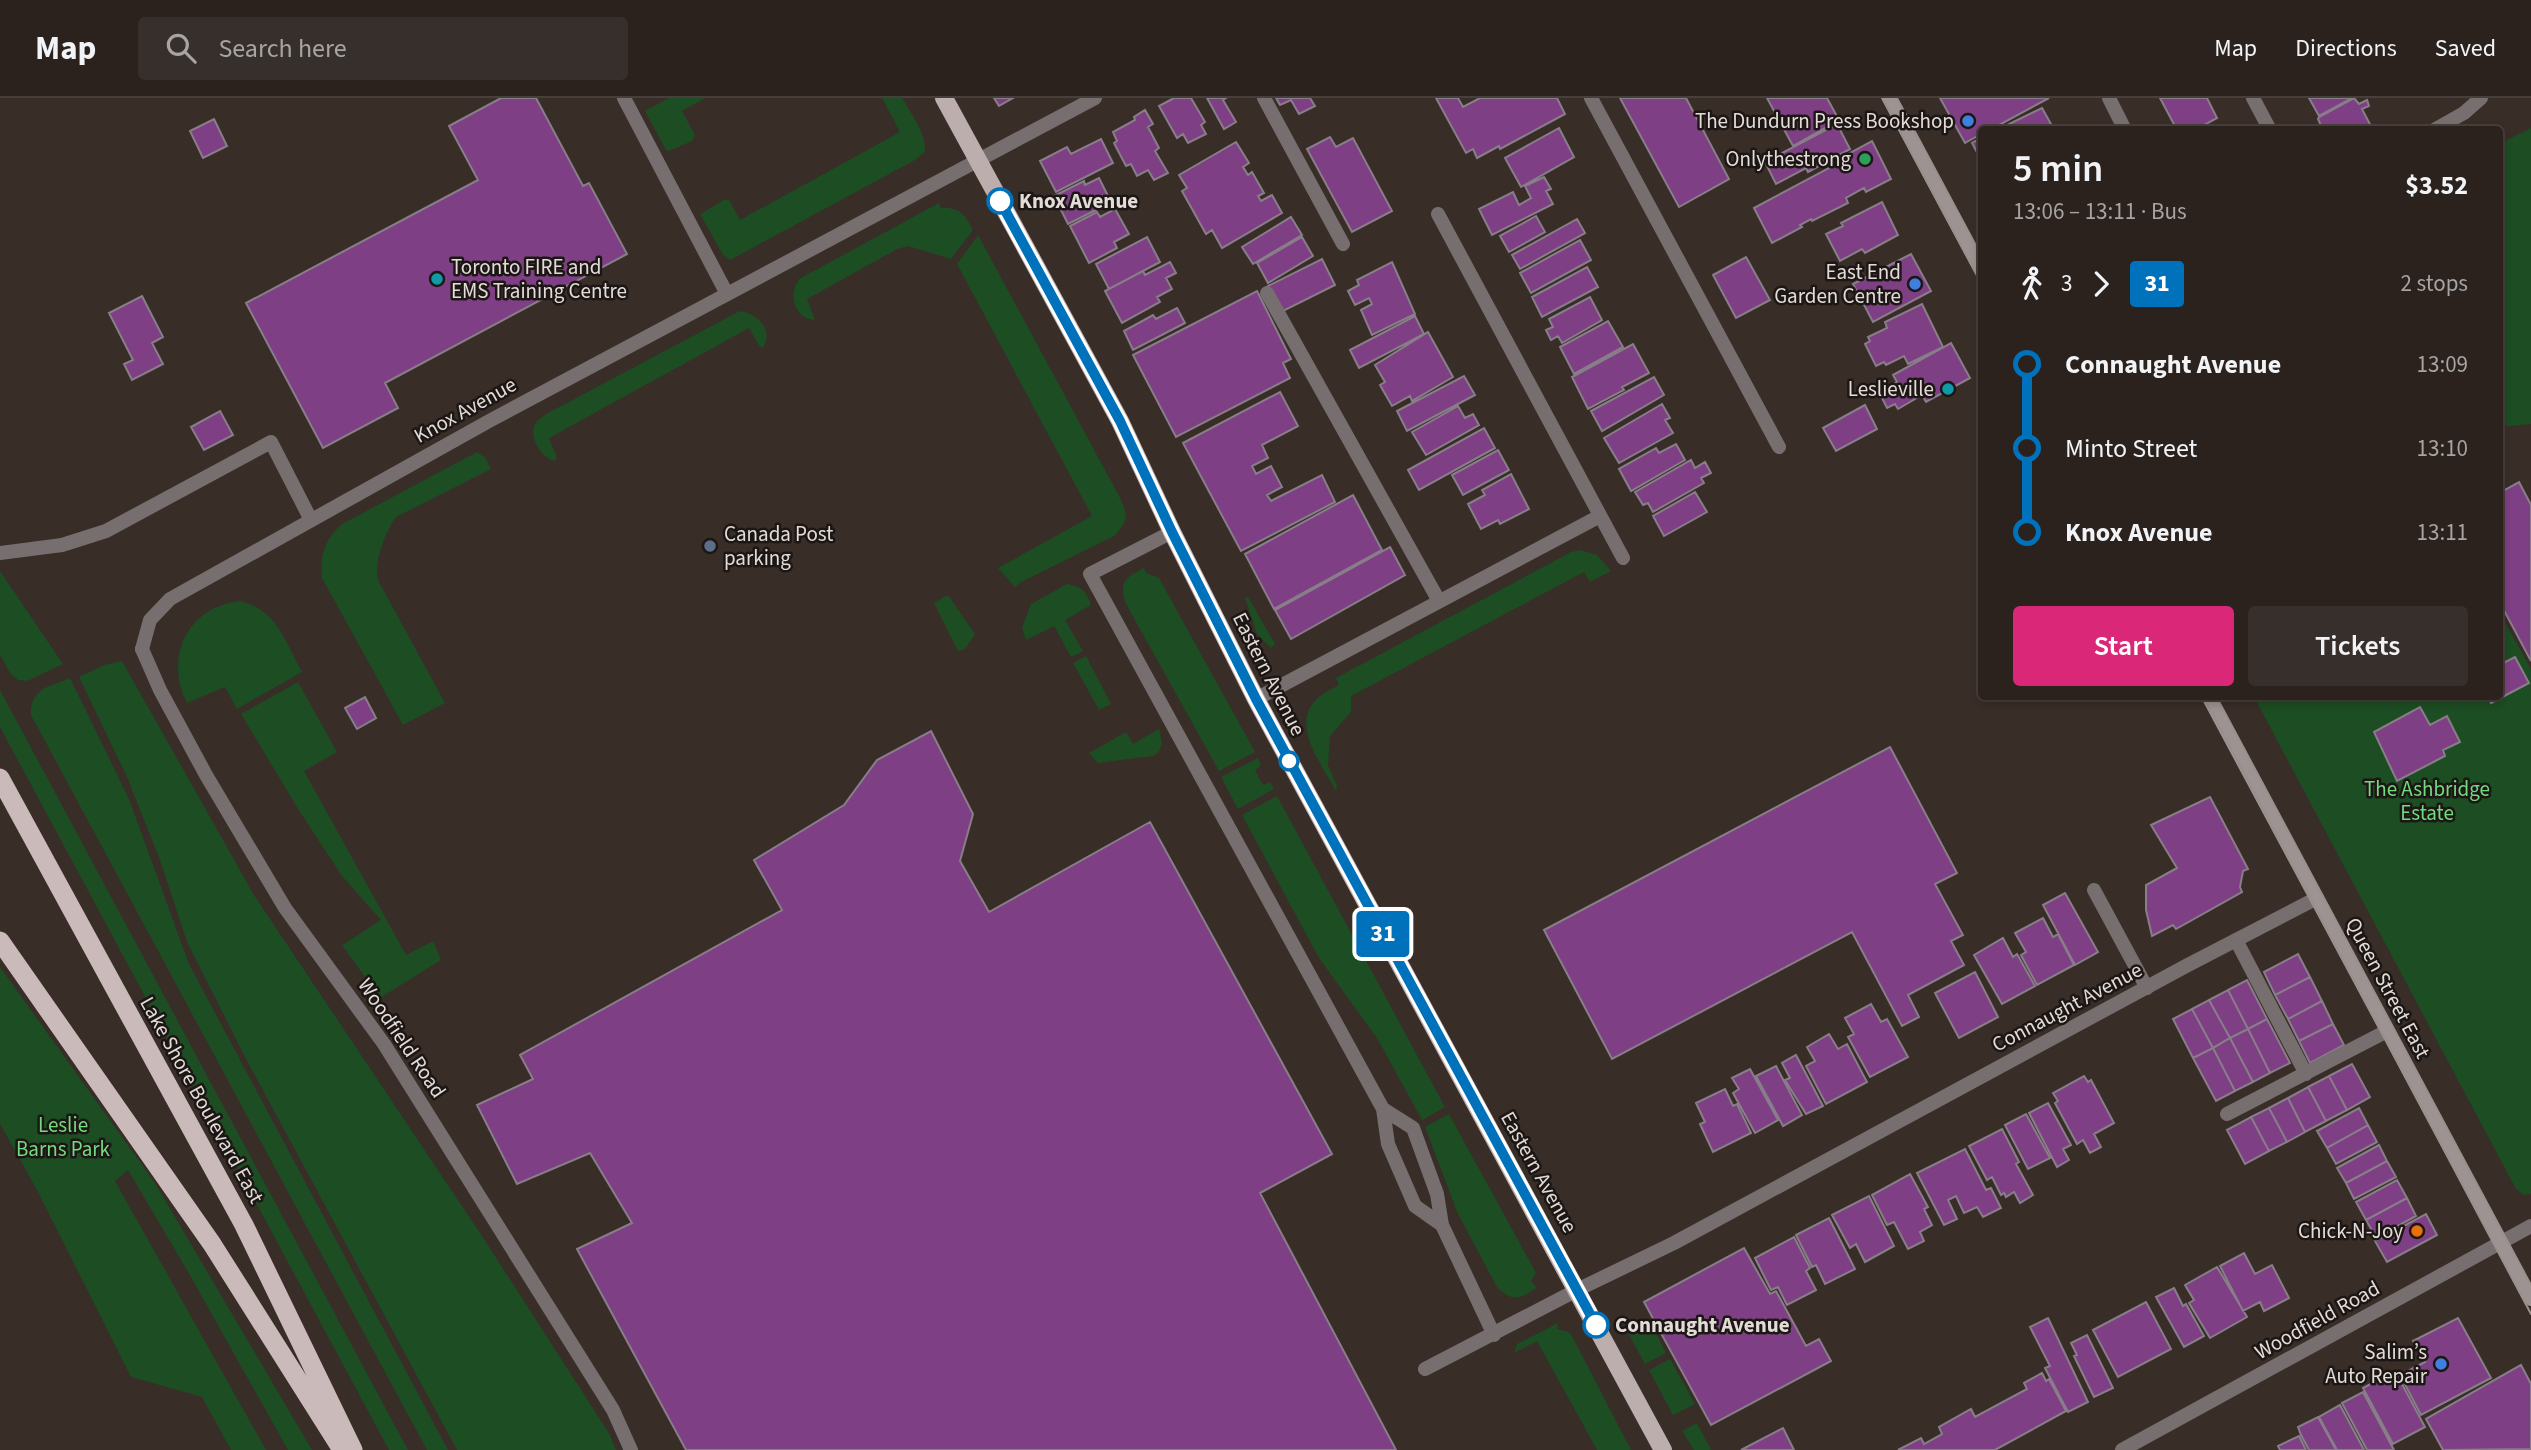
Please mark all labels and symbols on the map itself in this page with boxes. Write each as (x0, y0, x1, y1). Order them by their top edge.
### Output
place label: The Dundurn Press Bookshop (1695, 106, 1954, 136)
marker: The Dundurn Press Bookshop (1960, 113, 1976, 129)
place label: Onlythestrong (1725, 144, 1851, 174)
marker: Onlythestrong (1857, 151, 1873, 167)
place label: Knox Avenue (1019, 186, 1138, 216)
marker: Knox Avenue (987, 188, 1013, 214)
place label: Toronto FIRE and EMS Training Centre (451, 252, 627, 306)
place label: East End Garden Centre (1774, 257, 1901, 311)
marker: Toronto FIRE and EMS Training Centre (429, 271, 445, 287)
marker: East End Garden Centre (1907, 276, 1923, 292)
street label: Knox Avenue (408, 370, 522, 450)
place label: Leslieville (1848, 374, 1934, 404)
marker: Leslieville (1940, 381, 1956, 397)
place label: Canada Post parking (724, 519, 833, 573)
marker: Canada Post parking (702, 538, 718, 554)
street label: Eastern Avenue (1225, 607, 1313, 741)
unlabelled marker (1279, 751, 1299, 771)
park label: The Ashbridge Estate (2364, 774, 2490, 828)
line badge: 31 (1352, 911, 1414, 957)
street label: Queen Street East (2338, 912, 2438, 1064)
street label: Connaught Avenue (1987, 955, 2147, 1059)
street label: Woodfield Road (351, 972, 453, 1104)
street label: Lake Shore Boulevard East (133, 991, 271, 1209)
street label: Eastern Avenue (1493, 1106, 1585, 1238)
park label: Leslie Barns Park (16, 1110, 111, 1164)
place label: Chick-N-Joy (2298, 1216, 2403, 1246)
marker: Chick-N-Joy (2409, 1223, 2425, 1239)
street label: Woodfield Road (2249, 1273, 2385, 1367)
place label: Connaught Avenue (1615, 1310, 1790, 1340)
marker: Connaught Avenue (1583, 1312, 1609, 1338)
place label: Salim’s Auto Repair (2325, 1337, 2428, 1391)
marker: Salim’s Auto Repair (2433, 1356, 2449, 1372)

